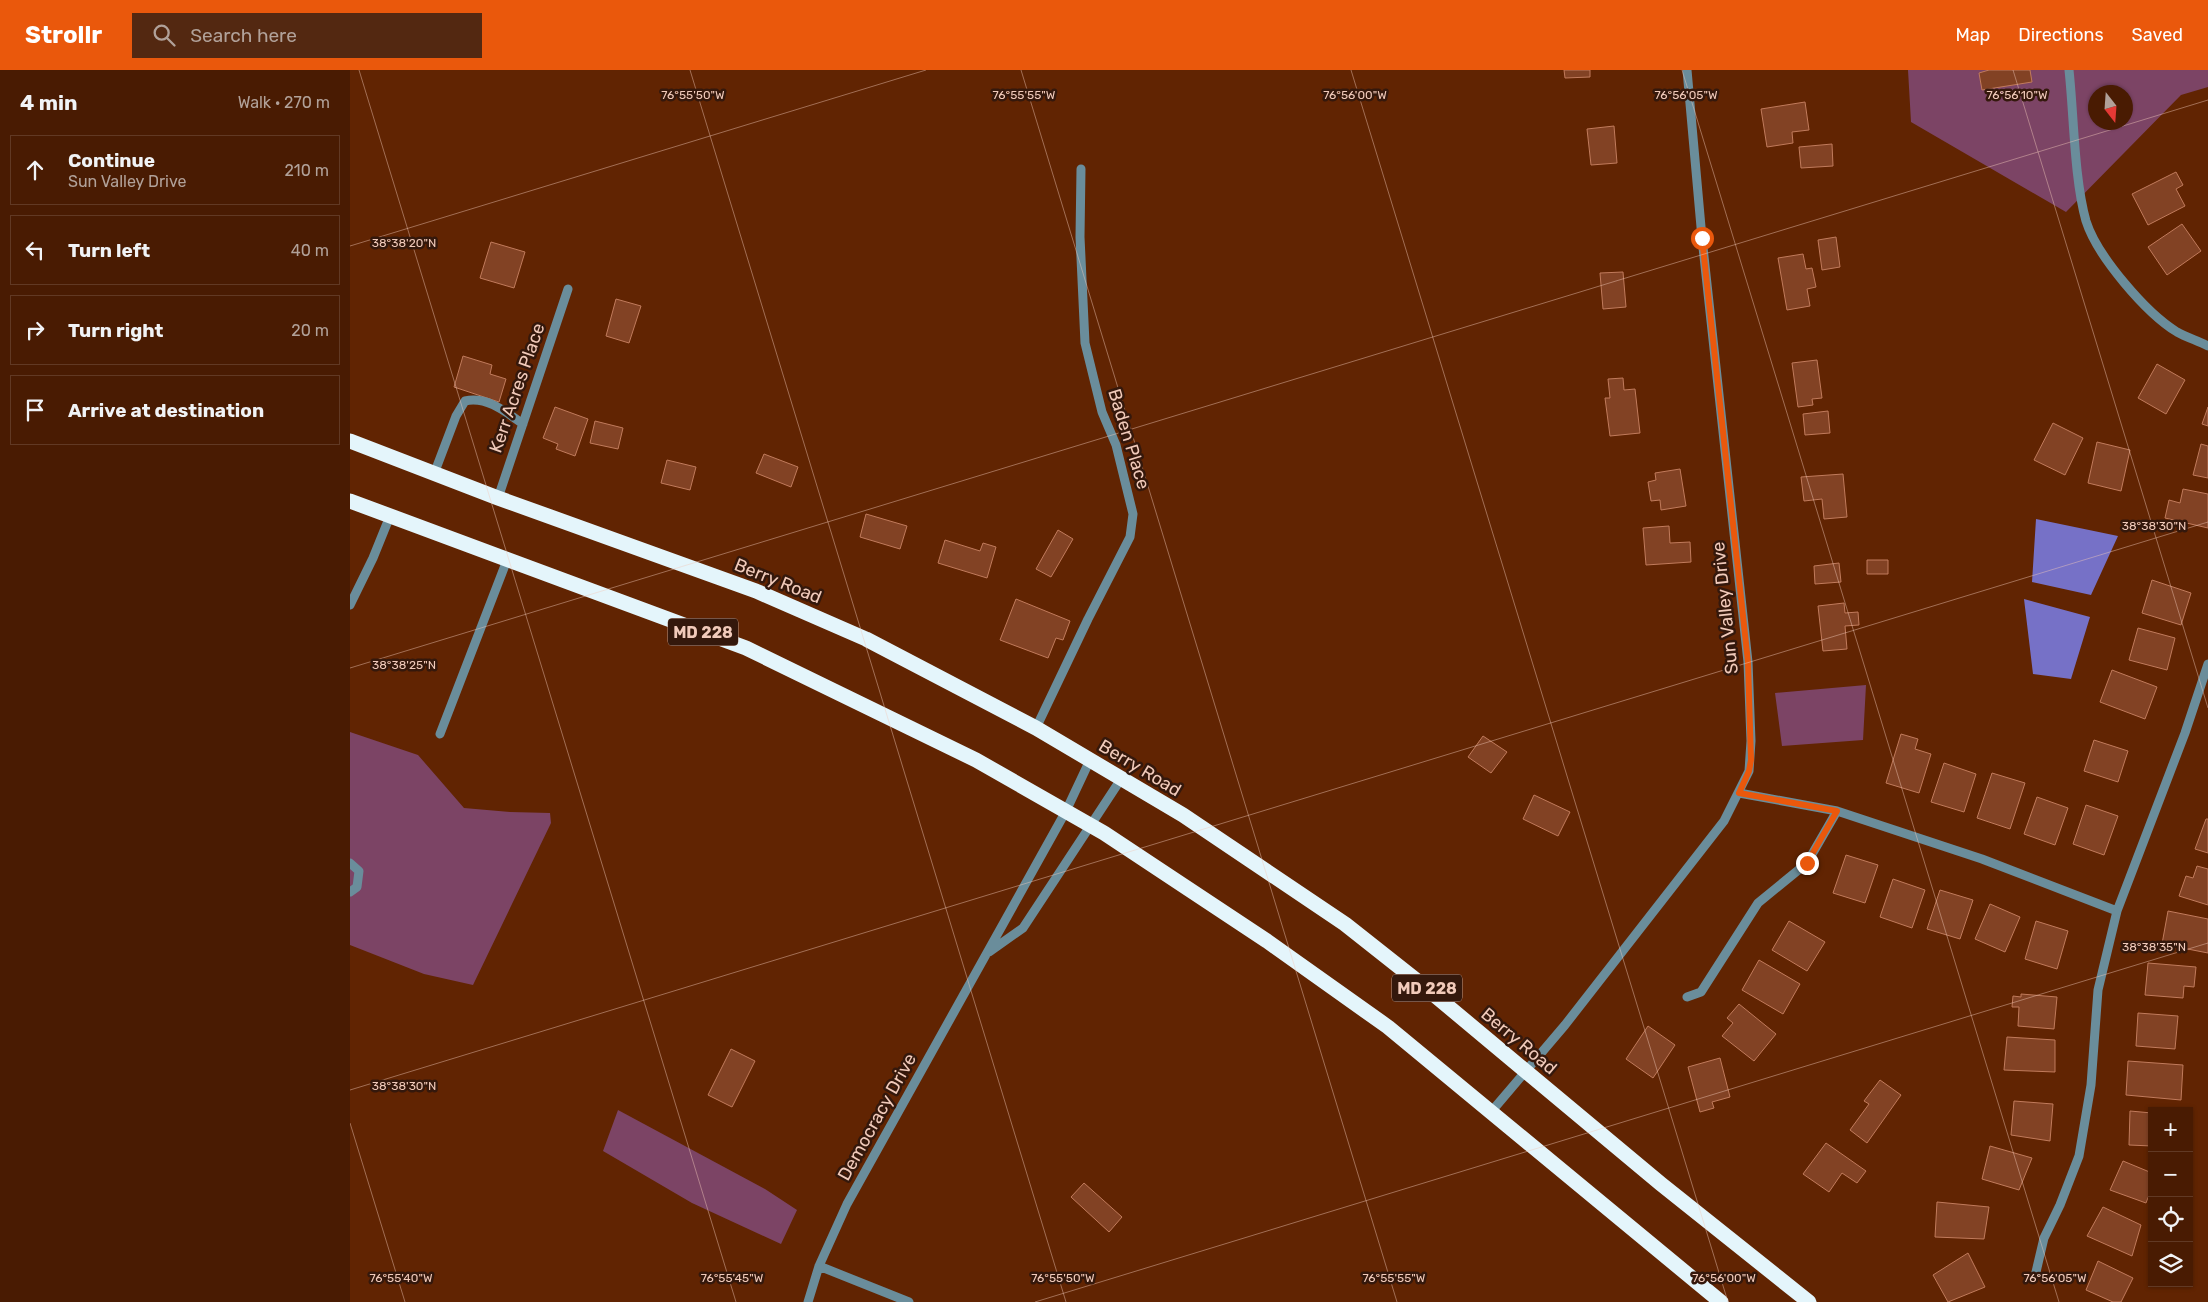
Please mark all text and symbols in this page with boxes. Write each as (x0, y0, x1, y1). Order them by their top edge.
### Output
search box (132, 13, 482, 58)
text: Strollr (25, 21, 102, 49)
icon: search (150, 21, 178, 49)
text: Search here (190, 24, 297, 47)
text: Map (1955, 24, 1990, 46)
text: Directions (2018, 24, 2104, 46)
text: Saved (2132, 24, 2183, 46)
north arrow (2088, 85, 2133, 130)
text: 76°55'50"W (661, 88, 725, 102)
text: 76°55'55"W (993, 88, 1056, 102)
text: 76°56'00"W (1323, 88, 1387, 102)
text: 76°56'05"W (1654, 88, 1718, 102)
text: 76°56'10"W (1986, 88, 2048, 102)
text: 4 min (20, 90, 78, 115)
text: Walk · 270 m (238, 93, 330, 112)
text: Continue (68, 149, 155, 172)
icon: ahead (21, 156, 49, 184)
text: 210 m (284, 161, 329, 180)
text: Sun Valley Drive (68, 172, 186, 191)
route start (1691, 227, 1714, 250)
icon: left (21, 236, 49, 264)
text: 38°38'20"N (372, 236, 436, 250)
text: Turn left (68, 239, 150, 262)
text: 40 m (291, 241, 329, 260)
icon: right (21, 316, 49, 344)
text: Turn right (68, 319, 163, 342)
street label: Kerr Acres Place (485, 320, 549, 456)
text: 20 m (291, 321, 329, 340)
street label: Baden Place (1103, 386, 1155, 492)
icon: arrive (21, 396, 49, 424)
text: Arrive at destination (68, 399, 264, 422)
text: 38°38'30"N (2122, 519, 2186, 533)
street label: Sun Valley Drive (1707, 541, 1743, 675)
street label: Berry Road (731, 554, 825, 608)
road number: MD 228 (668, 618, 738, 646)
text: 38°38'25"N (372, 658, 436, 672)
street label: Berry Road (1095, 735, 1185, 801)
route end (1796, 852, 1819, 875)
text: 38°38'35"N (2122, 940, 2186, 954)
road number: MD 228 (1392, 974, 1462, 1001)
street label: Berry Road (1477, 1003, 1561, 1079)
street label: Democracy Drive (833, 1049, 921, 1185)
text: 38°38'30"N (372, 1079, 436, 1093)
map controls (2148, 1107, 2193, 1287)
button: + (2148, 1107, 2193, 1152)
button: − (2148, 1152, 2193, 1197)
button: locate (2148, 1197, 2193, 1242)
button: layers (2148, 1242, 2193, 1287)
text: 76°55'40"W (369, 1271, 433, 1285)
text: 76°55'45"W (701, 1271, 764, 1285)
text: 76°55'50"W (1031, 1271, 1095, 1285)
text: 76°55'55"W (1363, 1271, 1426, 1285)
text: 76°56'00"W (1692, 1271, 1756, 1285)
text: 76°56'05"W (2023, 1271, 2087, 1285)

